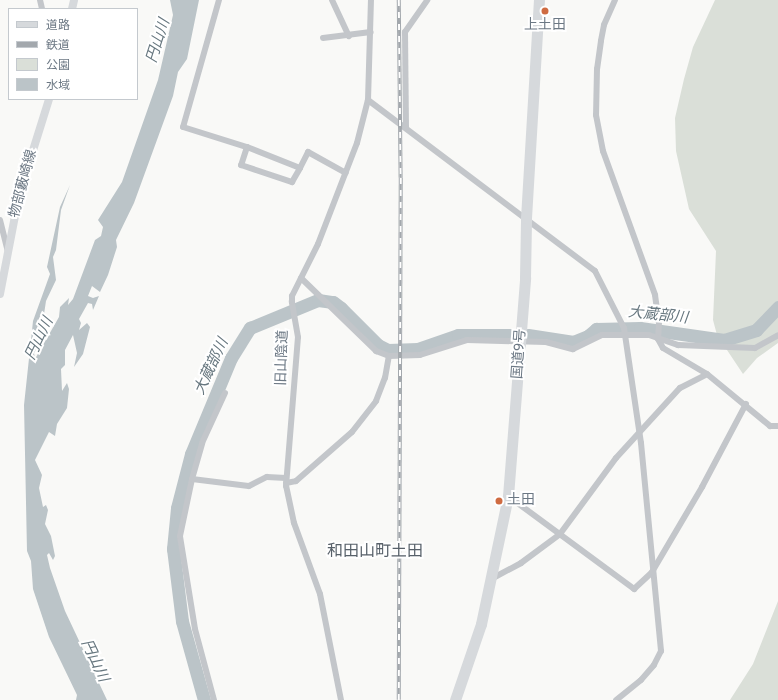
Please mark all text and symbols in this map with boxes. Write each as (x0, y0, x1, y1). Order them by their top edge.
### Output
marker: 上土田 (540, 6, 550, 16)
legend (8, 8, 138, 100)
water label: 円山川 (143, 17, 175, 65)
text: 道路 (46, 18, 70, 34)
place label: 上土田 (524, 18, 566, 34)
text: 鉄道 (46, 38, 70, 54)
text: 公園 (46, 58, 70, 74)
text: 水域 (46, 78, 70, 94)
street label: 物部藪崎線 (7, 148, 41, 220)
water label: 大蔵部川 (627, 304, 689, 328)
water label: 円山川 (22, 315, 58, 363)
street label: 国道9号 (510, 328, 530, 380)
street label: 旧山陰道 (274, 330, 292, 386)
water label: 大蔵部川 (191, 336, 233, 398)
place label: 土田 (507, 493, 535, 509)
marker: 土田 (494, 496, 504, 506)
district label: 和田山町土田 (327, 542, 423, 562)
water label: 円山川 (76, 637, 112, 685)

